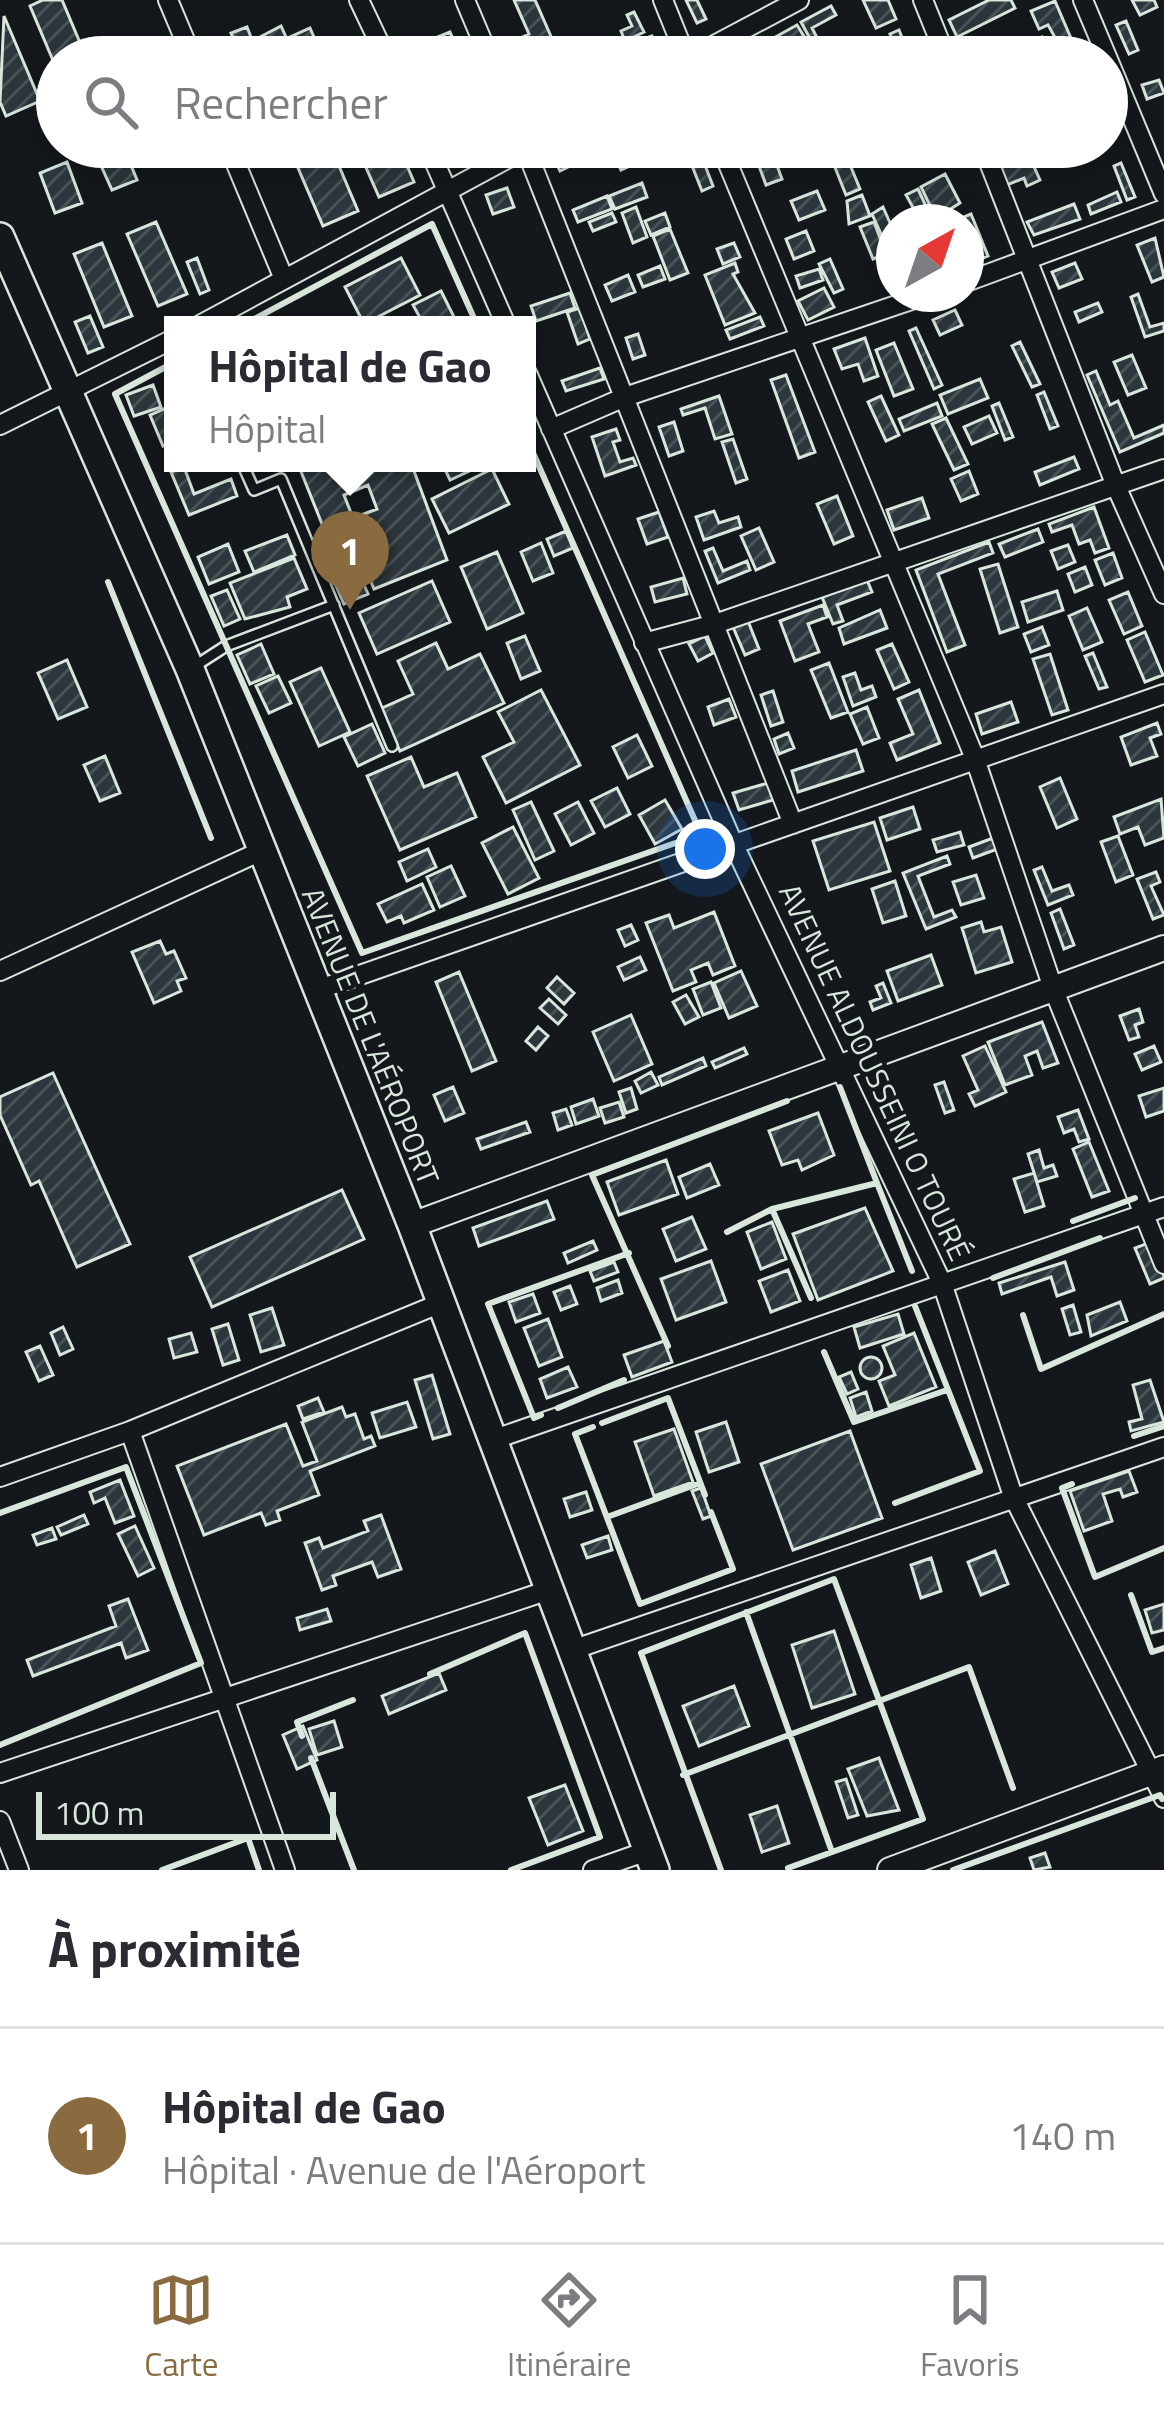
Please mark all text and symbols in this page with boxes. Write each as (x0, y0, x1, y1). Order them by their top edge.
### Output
search box (36, 36, 1128, 168)
text: Rechercher (174, 68, 388, 136)
icon: search (78, 69, 144, 135)
north arrow (876, 204, 984, 312)
popup (164, 316, 536, 472)
text: Hôpital de Gao (208, 331, 492, 399)
text: Hôpital (208, 399, 326, 458)
pin: 1 (311, 511, 389, 610)
your location (675, 819, 735, 879)
street label: AVENUE ALDOUSSEINI O TOURÉ (767, 876, 983, 1268)
street label: AVENUE DE L'AÉROPORT (290, 880, 452, 1192)
scale bar (36, 1786, 336, 1839)
text: 100 m (54, 1788, 144, 1838)
text: À proximité (48, 1909, 301, 1987)
text: Hôpital de Gao (162, 2072, 446, 2140)
text: 1 (76, 2106, 98, 2165)
text: 140 m (1009, 2106, 1116, 2165)
text: Hôpital · Avenue de l'Aéroport (162, 2140, 645, 2199)
tab: Carte (144, 2267, 218, 2389)
tab: Itinéraire (507, 2267, 631, 2389)
tab: Favoris (920, 2267, 1020, 2389)

